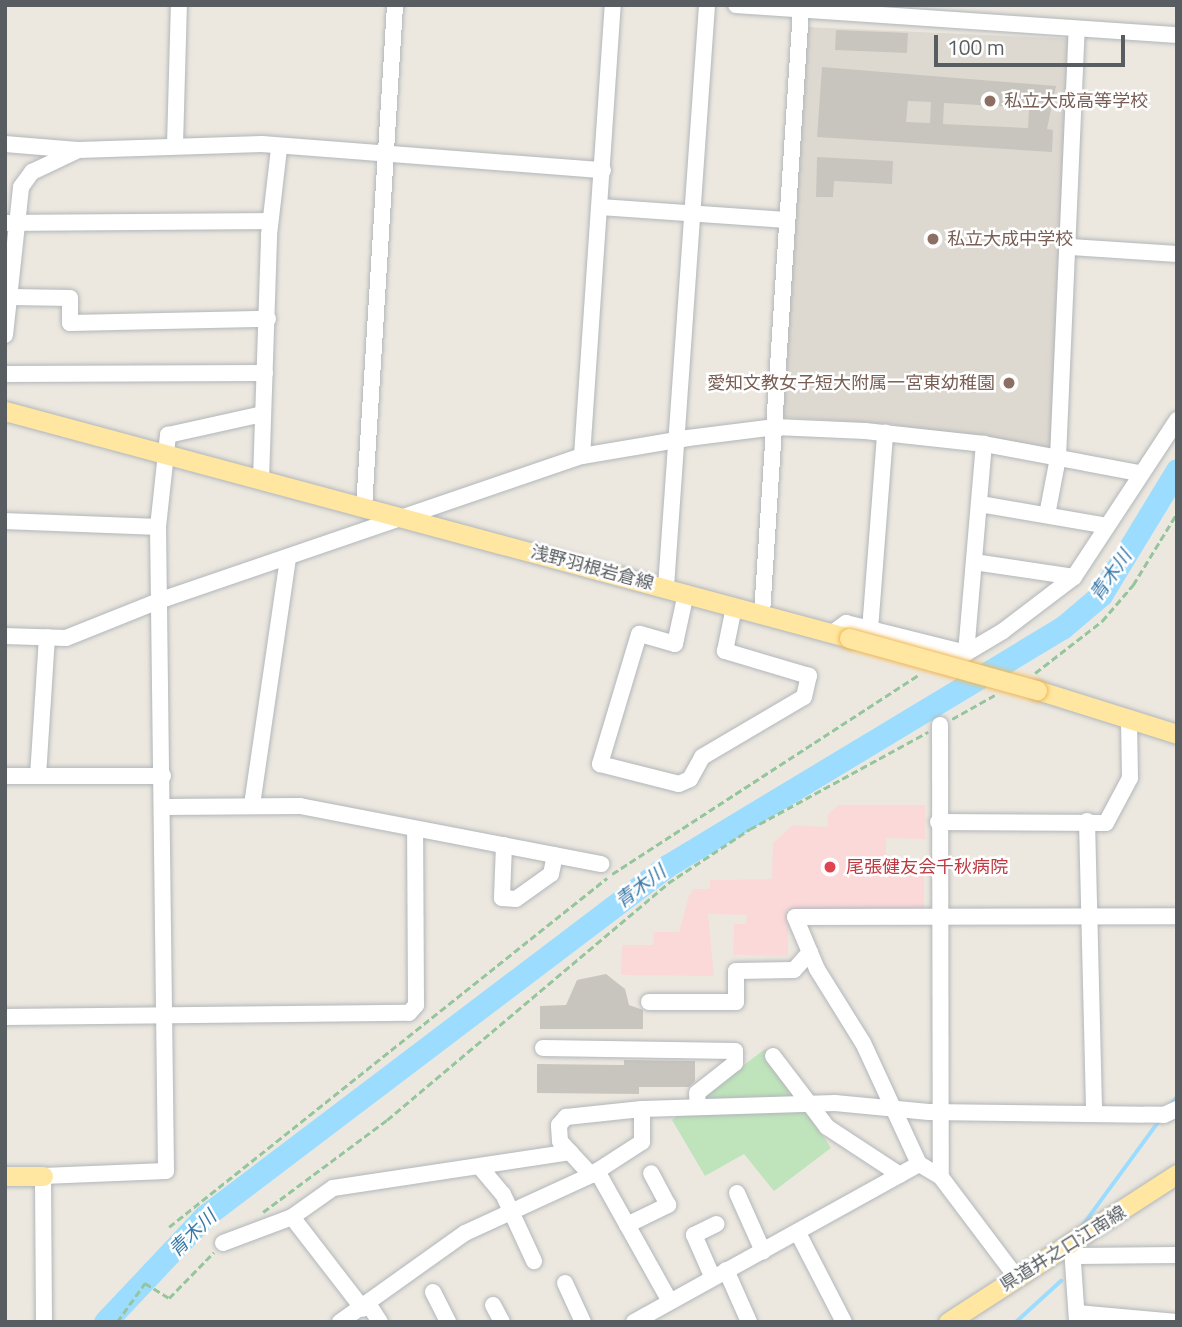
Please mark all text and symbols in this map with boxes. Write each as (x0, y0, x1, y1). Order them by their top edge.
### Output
scale bar (937, 21, 1128, 65)
text: 100 m (947, 31, 1004, 63)
place label: 私立大成高等学校 (1004, 90, 1148, 112)
marker: 私立大成高等学校 (982, 93, 998, 109)
place label: 私立大成中学校 (947, 228, 1073, 250)
marker: 私立大成中学校 (925, 231, 941, 247)
place label: 愛知文教女子短大附属一宮東幼稚園 (707, 372, 995, 394)
marker: 愛知文教女子短大附属一宮東幼稚園 (1001, 375, 1017, 391)
street label: 浅野羽根岩倉線 (528, 541, 656, 595)
water label: 青木川 (1084, 545, 1136, 605)
place label: 尾張健友会千秋病院 (846, 856, 1008, 878)
marker: 尾張健友会千秋病院 (820, 857, 840, 877)
water label: 青木川 (610, 860, 670, 912)
street label: 県道井之口江南線 (996, 1202, 1130, 1296)
water label: 青木川 (164, 1205, 220, 1261)

